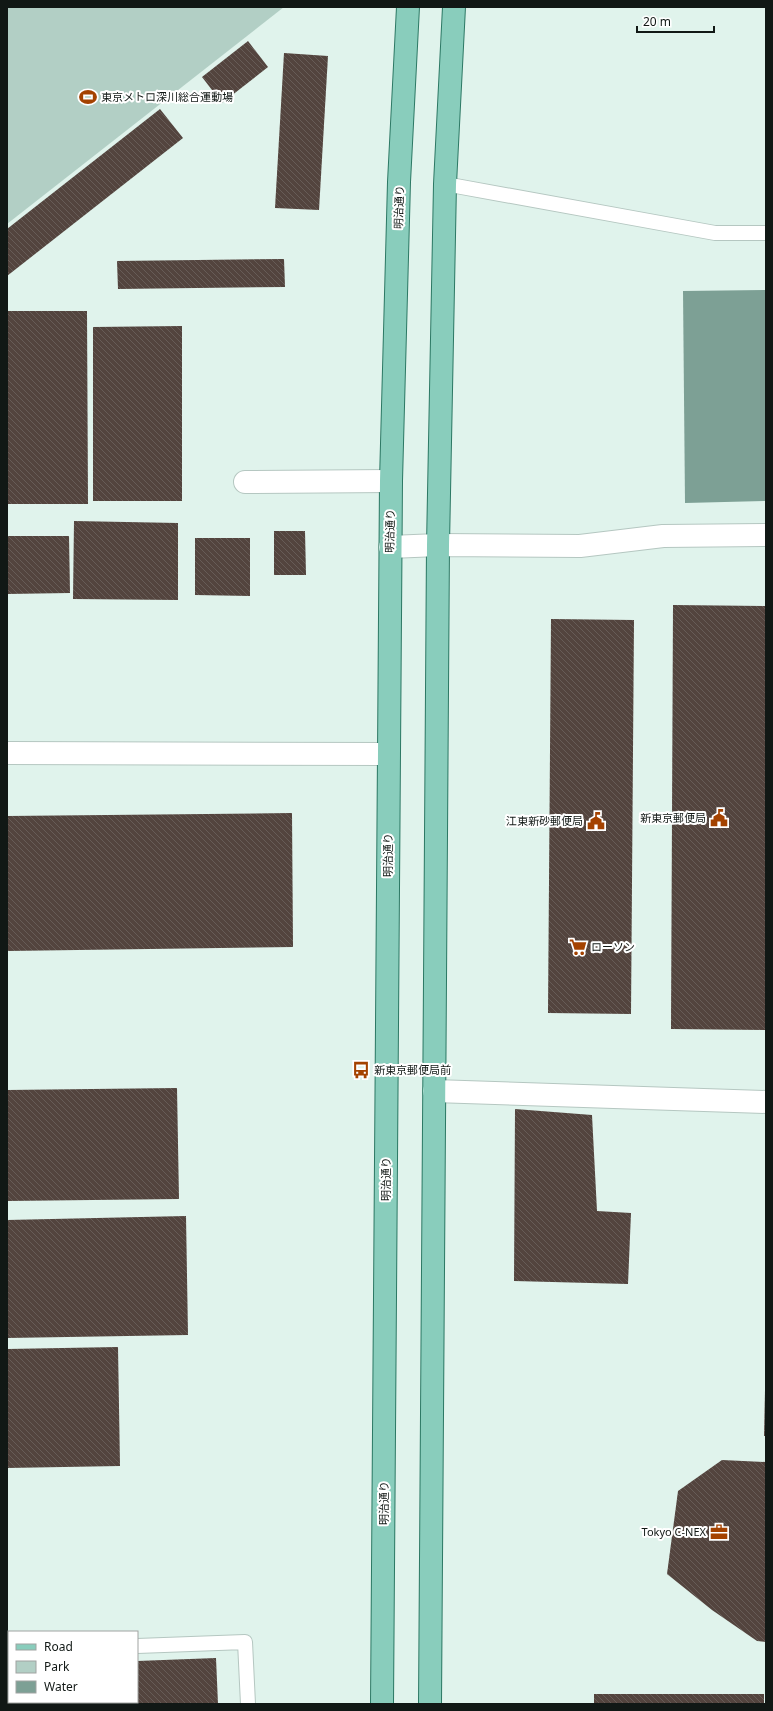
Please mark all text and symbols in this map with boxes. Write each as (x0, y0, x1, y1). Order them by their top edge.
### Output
scale bar (637, 8, 714, 34)
text: 20 m (643, 13, 671, 30)
sports icon: 東京メトロ深川総合運動場 (78, 87, 98, 107)
place label: 東京メトロ深川総合運動場 (101, 89, 233, 104)
street label: 明治通り (390, 185, 407, 229)
street label: 明治通り (382, 509, 397, 553)
public building icon: 新東京郵便局 (709, 808, 729, 828)
place label: 新東京郵便局 (640, 810, 706, 825)
public building icon: 江東新砂郵便局 (586, 811, 606, 831)
place label: 江東新砂郵便局 (506, 813, 583, 828)
street label: 明治通り (380, 833, 395, 877)
supermarket icon: ローソン (568, 937, 588, 957)
place label: ローソン (591, 939, 635, 954)
bus stop icon: 新東京郵便局前 (351, 1060, 371, 1080)
place label: 新東京郵便局前 (374, 1062, 451, 1077)
street label: 明治通り (378, 1157, 393, 1201)
street label: 明治通り (376, 1481, 391, 1525)
office icon: Tokyo C-NEX (709, 1522, 729, 1542)
place label: Tokyo C-NEX (642, 1524, 707, 1539)
legend (8, 1631, 138, 1703)
text: Road (44, 1638, 73, 1655)
text: Park (44, 1658, 70, 1675)
text: Water (44, 1678, 78, 1695)

